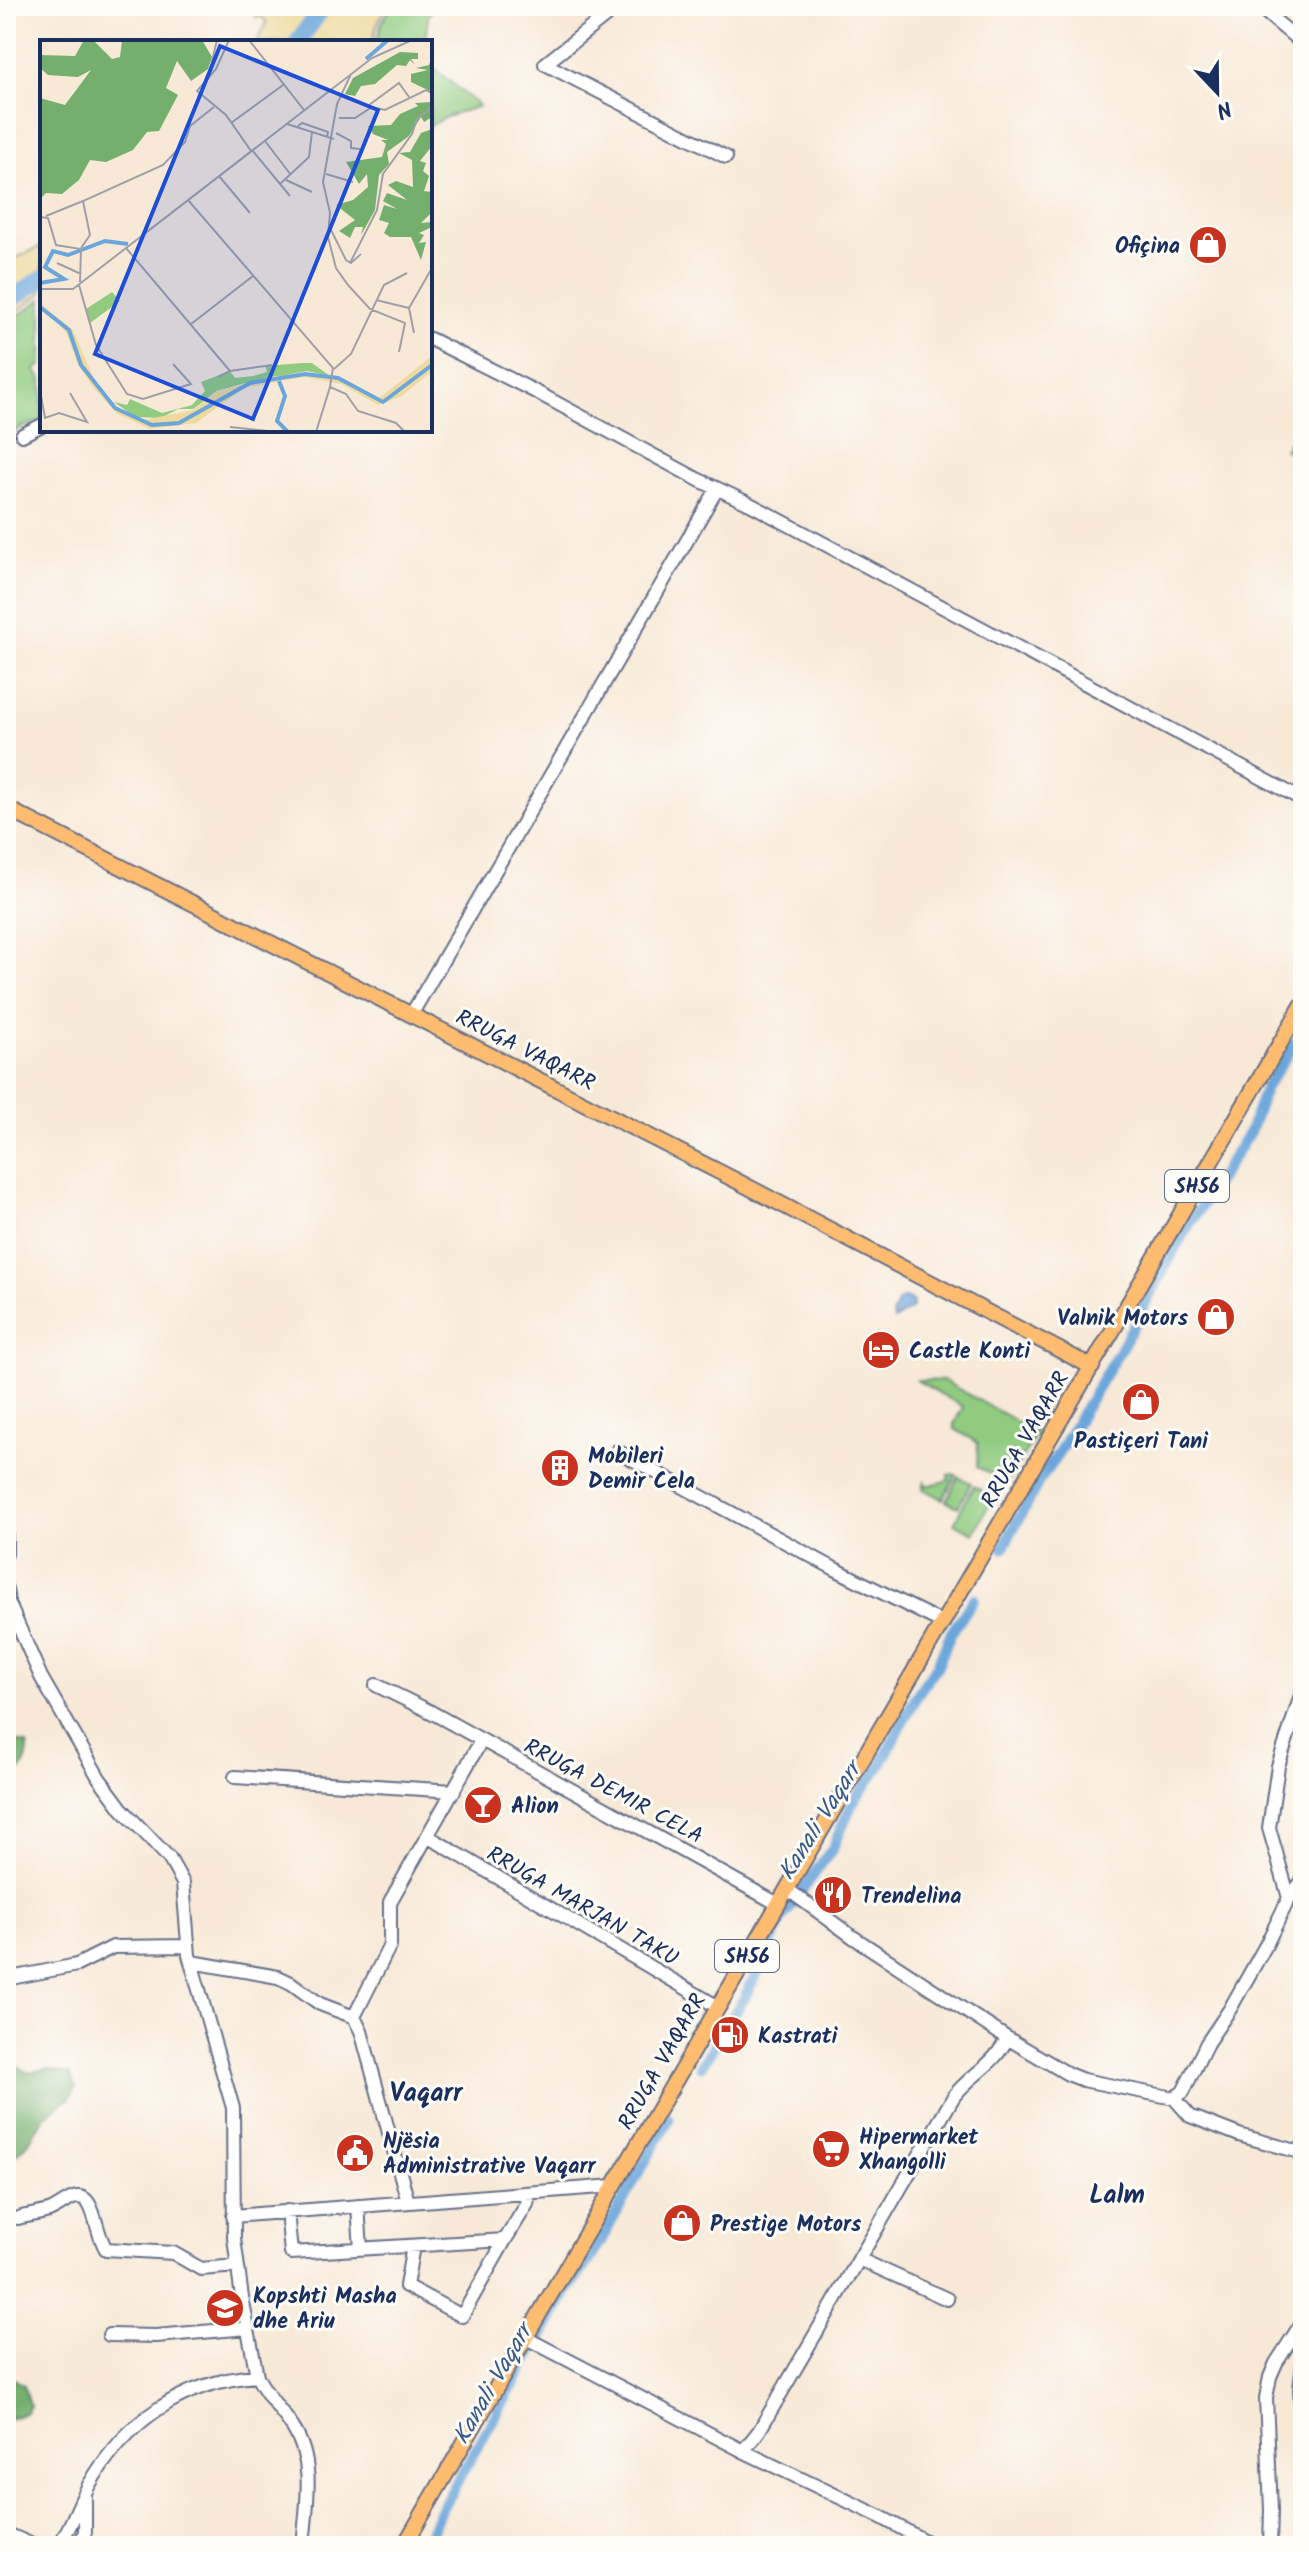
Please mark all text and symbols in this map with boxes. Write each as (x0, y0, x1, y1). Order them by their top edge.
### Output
inset map (40, 40, 432, 432)
north arrow (1177, 52, 1257, 132)
text: N (1210, 89, 1237, 127)
shop icon: Ofiçina (1187, 224, 1229, 266)
place label: Ofiçina (1115, 230, 1180, 265)
street label: RRUGA VAQARR (449, 1001, 601, 1102)
road number: SH56 (1165, 1170, 1229, 1202)
shop icon: Valnik Motors (1195, 1296, 1237, 1338)
place label: Valnik Motors (1057, 1302, 1189, 1337)
hotel icon: Castle Konti (860, 1329, 902, 1371)
place label: Castle Konti (909, 1335, 1031, 1370)
street label: RRUGA VAQARR (973, 1365, 1080, 1515)
shop icon: Pastiçeri Tani (1120, 1381, 1162, 1423)
place label: Pastiçeri Tani (1074, 1425, 1209, 1460)
place label: Mobileri Demir Cela (588, 1440, 695, 1500)
building icon: Mobileri Demir Cela (539, 1447, 581, 1489)
street label: RRUGA DEMIR CELA (517, 1730, 709, 1854)
water label: Kanali Vaqarr (768, 1751, 875, 1889)
bar icon: Alion (462, 1784, 504, 1826)
place label: Alion (511, 1790, 559, 1825)
street label: RRUGA MARJAN TAKU (479, 1838, 684, 1977)
restaurant icon: Trendelina (812, 1874, 854, 1916)
place label: Trendelina (861, 1880, 961, 1915)
road number: SH56 (715, 1940, 779, 1972)
street label: RRUGA VAQARR (610, 1987, 717, 2137)
fuel station icon: Kastrati (709, 2014, 751, 2056)
place label: Kastrati (758, 2020, 839, 2055)
district label: Vaqarr (390, 2073, 464, 2115)
place label: Hipermarket Xhangolli (858, 2121, 979, 2181)
place label: Njësia Administrative Vaqarr (383, 2125, 596, 2185)
supermarket icon: Hipermarket Xhangolli (810, 2128, 852, 2170)
public building icon: Njësia Administrative Vaqarr (334, 2132, 376, 2174)
district label: Lalm (1089, 2175, 1145, 2217)
shop icon: Prestige Motors (661, 2202, 703, 2244)
place label: Prestige Motors (710, 2208, 862, 2243)
place label: Kopshti Masha dhe Ariu (253, 2280, 397, 2340)
school or university icon: Kopshti Masha dhe Ariu (204, 2287, 246, 2329)
water label: Kanali Vaqarr (443, 2313, 546, 2452)

